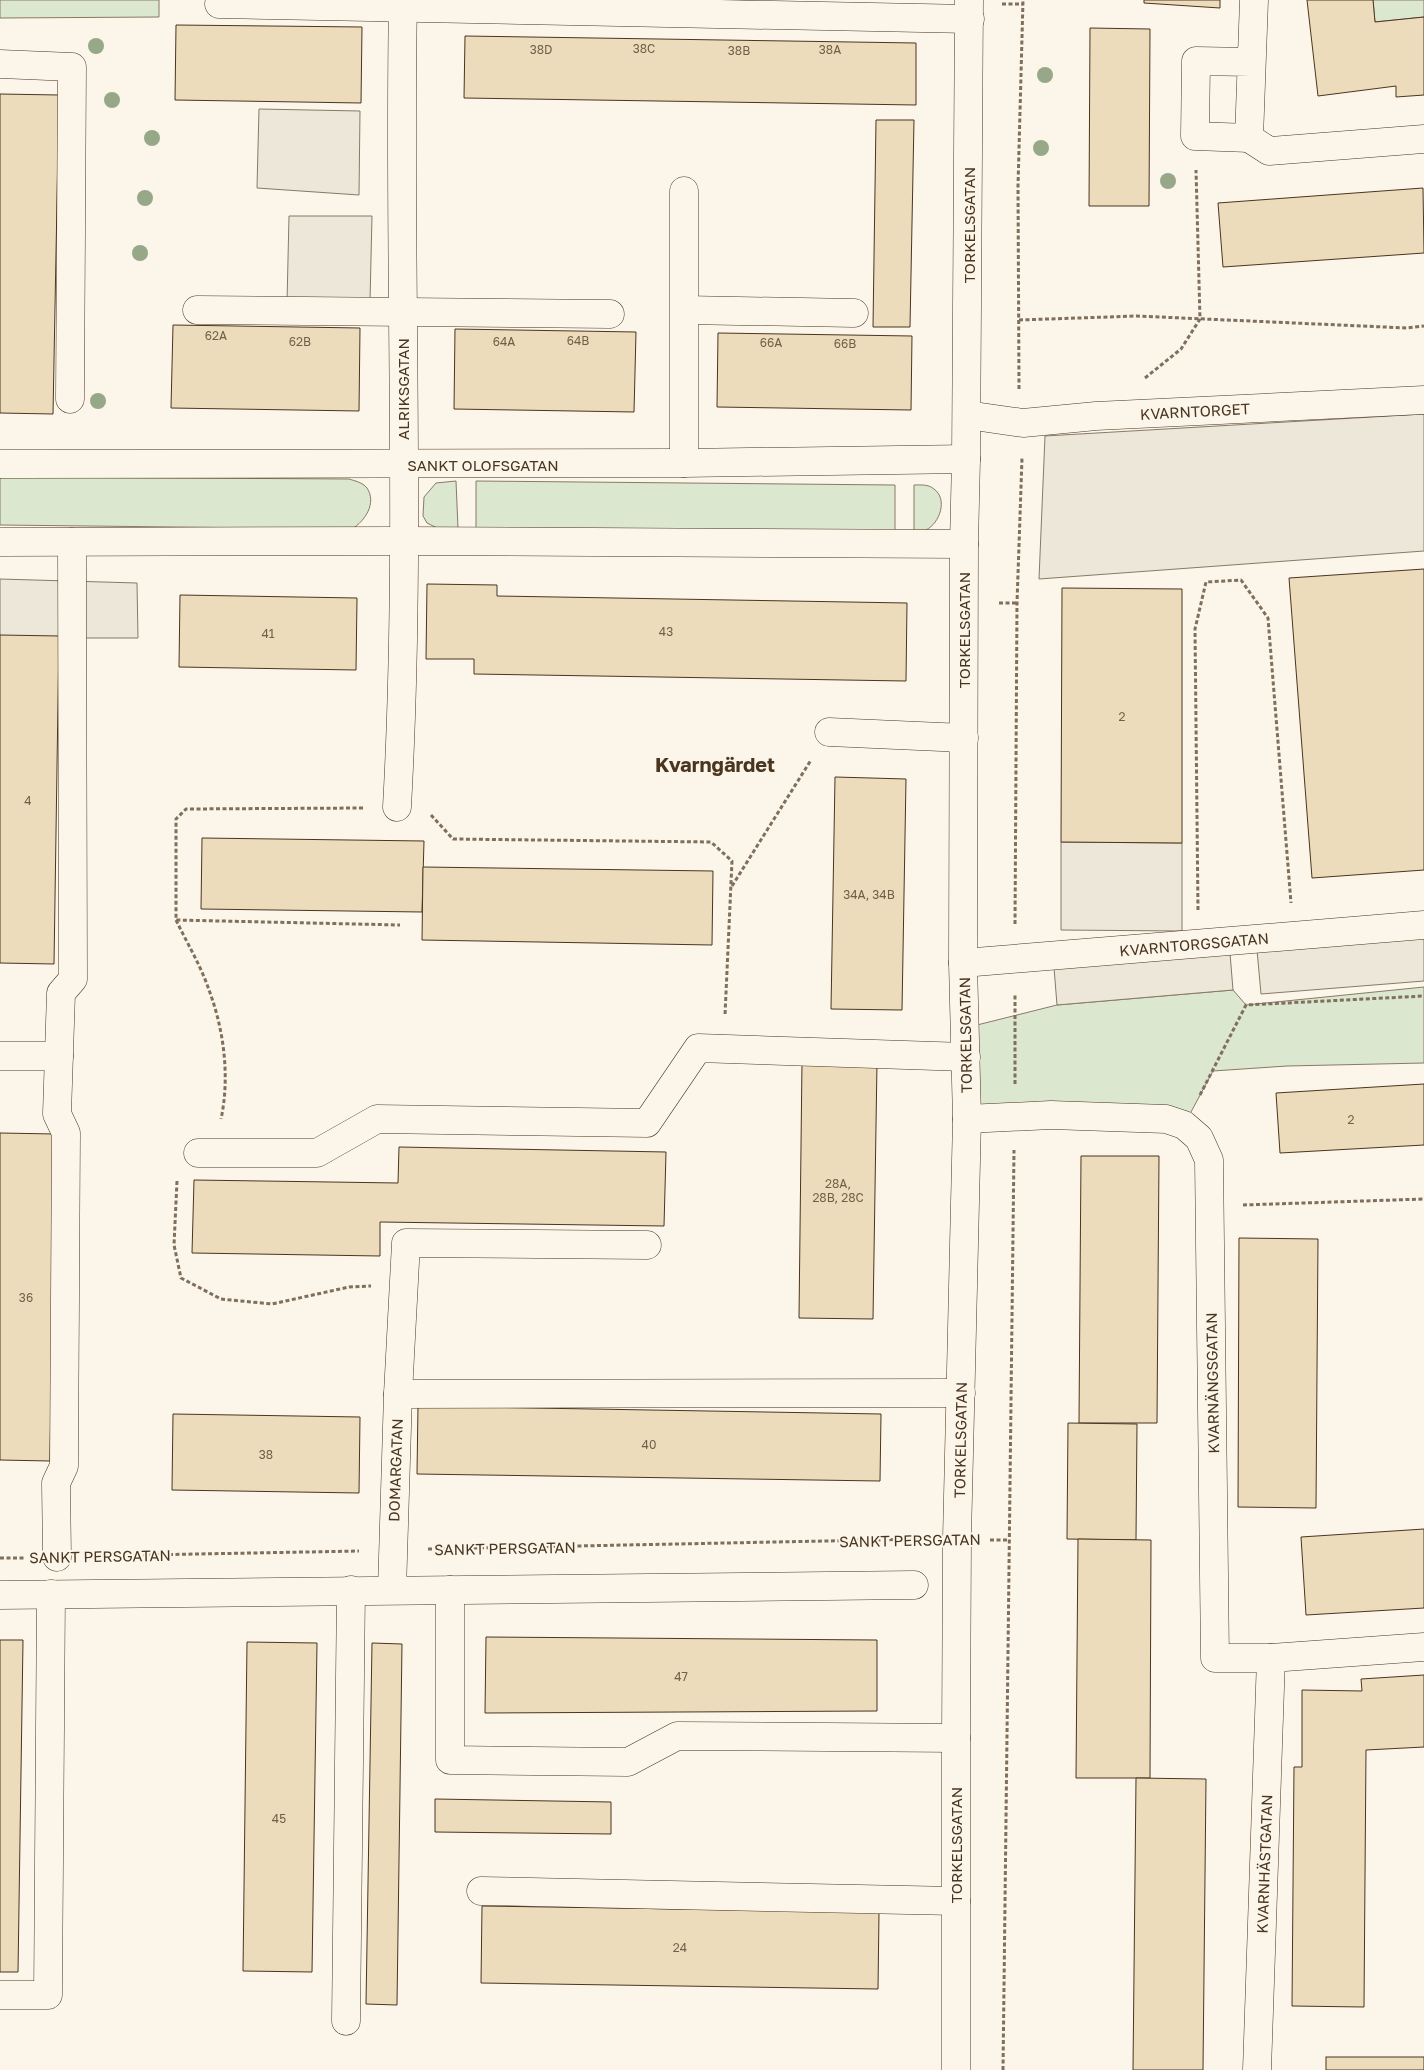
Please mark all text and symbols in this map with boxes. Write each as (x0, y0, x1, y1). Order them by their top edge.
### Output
house number: 38C (633, 41, 655, 56)
house number: 38D (530, 42, 552, 57)
house number: 38A (819, 42, 841, 57)
house number: 38B (728, 43, 750, 58)
street label: TORKELSGATAN (960, 167, 978, 283)
house number: 62A (205, 328, 227, 343)
house number: 64B (567, 333, 589, 348)
house number: 62B (289, 334, 311, 349)
house number: 64A (493, 334, 515, 349)
house number: 66A (760, 335, 782, 350)
house number: 66B (834, 336, 856, 351)
street label: ALRIKSGATAN (394, 338, 412, 440)
street label: KVARNTORGET (1139, 399, 1251, 423)
street label: SANKT OLOFSGATAN (407, 456, 559, 474)
street label: TORKELSGATAN (955, 572, 973, 688)
house number: 43 (659, 624, 673, 639)
house number: 41 (261, 626, 275, 641)
house number: 2 (1119, 709, 1126, 724)
district label: Kvarngärdet (655, 752, 775, 776)
house number: 4 (24, 793, 32, 808)
house number: 34A, 34B (843, 887, 895, 902)
street label: KVARNTORGSGATAN (1118, 928, 1270, 960)
street label: TORKELSGATAN (955, 977, 975, 1093)
house number: 2 (1348, 1112, 1355, 1127)
house number: 28A, 28B, 28C (812, 1176, 864, 1205)
house number: 36 (19, 1290, 33, 1305)
street label: KVARNÄNGSGATAN (1202, 1312, 1222, 1454)
street label: TORKELSGATAN (950, 1382, 970, 1498)
street label: DOMARGATAN (384, 1418, 406, 1522)
house number: 40 (642, 1437, 656, 1452)
house number: 38 (259, 1447, 273, 1462)
street label: SANKT PERSGATAN (839, 1530, 981, 1550)
street label: SANKT PERSGATAN (434, 1538, 576, 1558)
street label: SANKT PERSGATAN (29, 1546, 171, 1566)
house number: 47 (674, 1669, 688, 1684)
street label: TORKELSGATAN (947, 1787, 965, 1903)
street label: KVARNHÄSTGATAN (1253, 1794, 1275, 1934)
house number: 45 (272, 1811, 286, 1826)
house number: 24 (673, 1940, 687, 1955)

